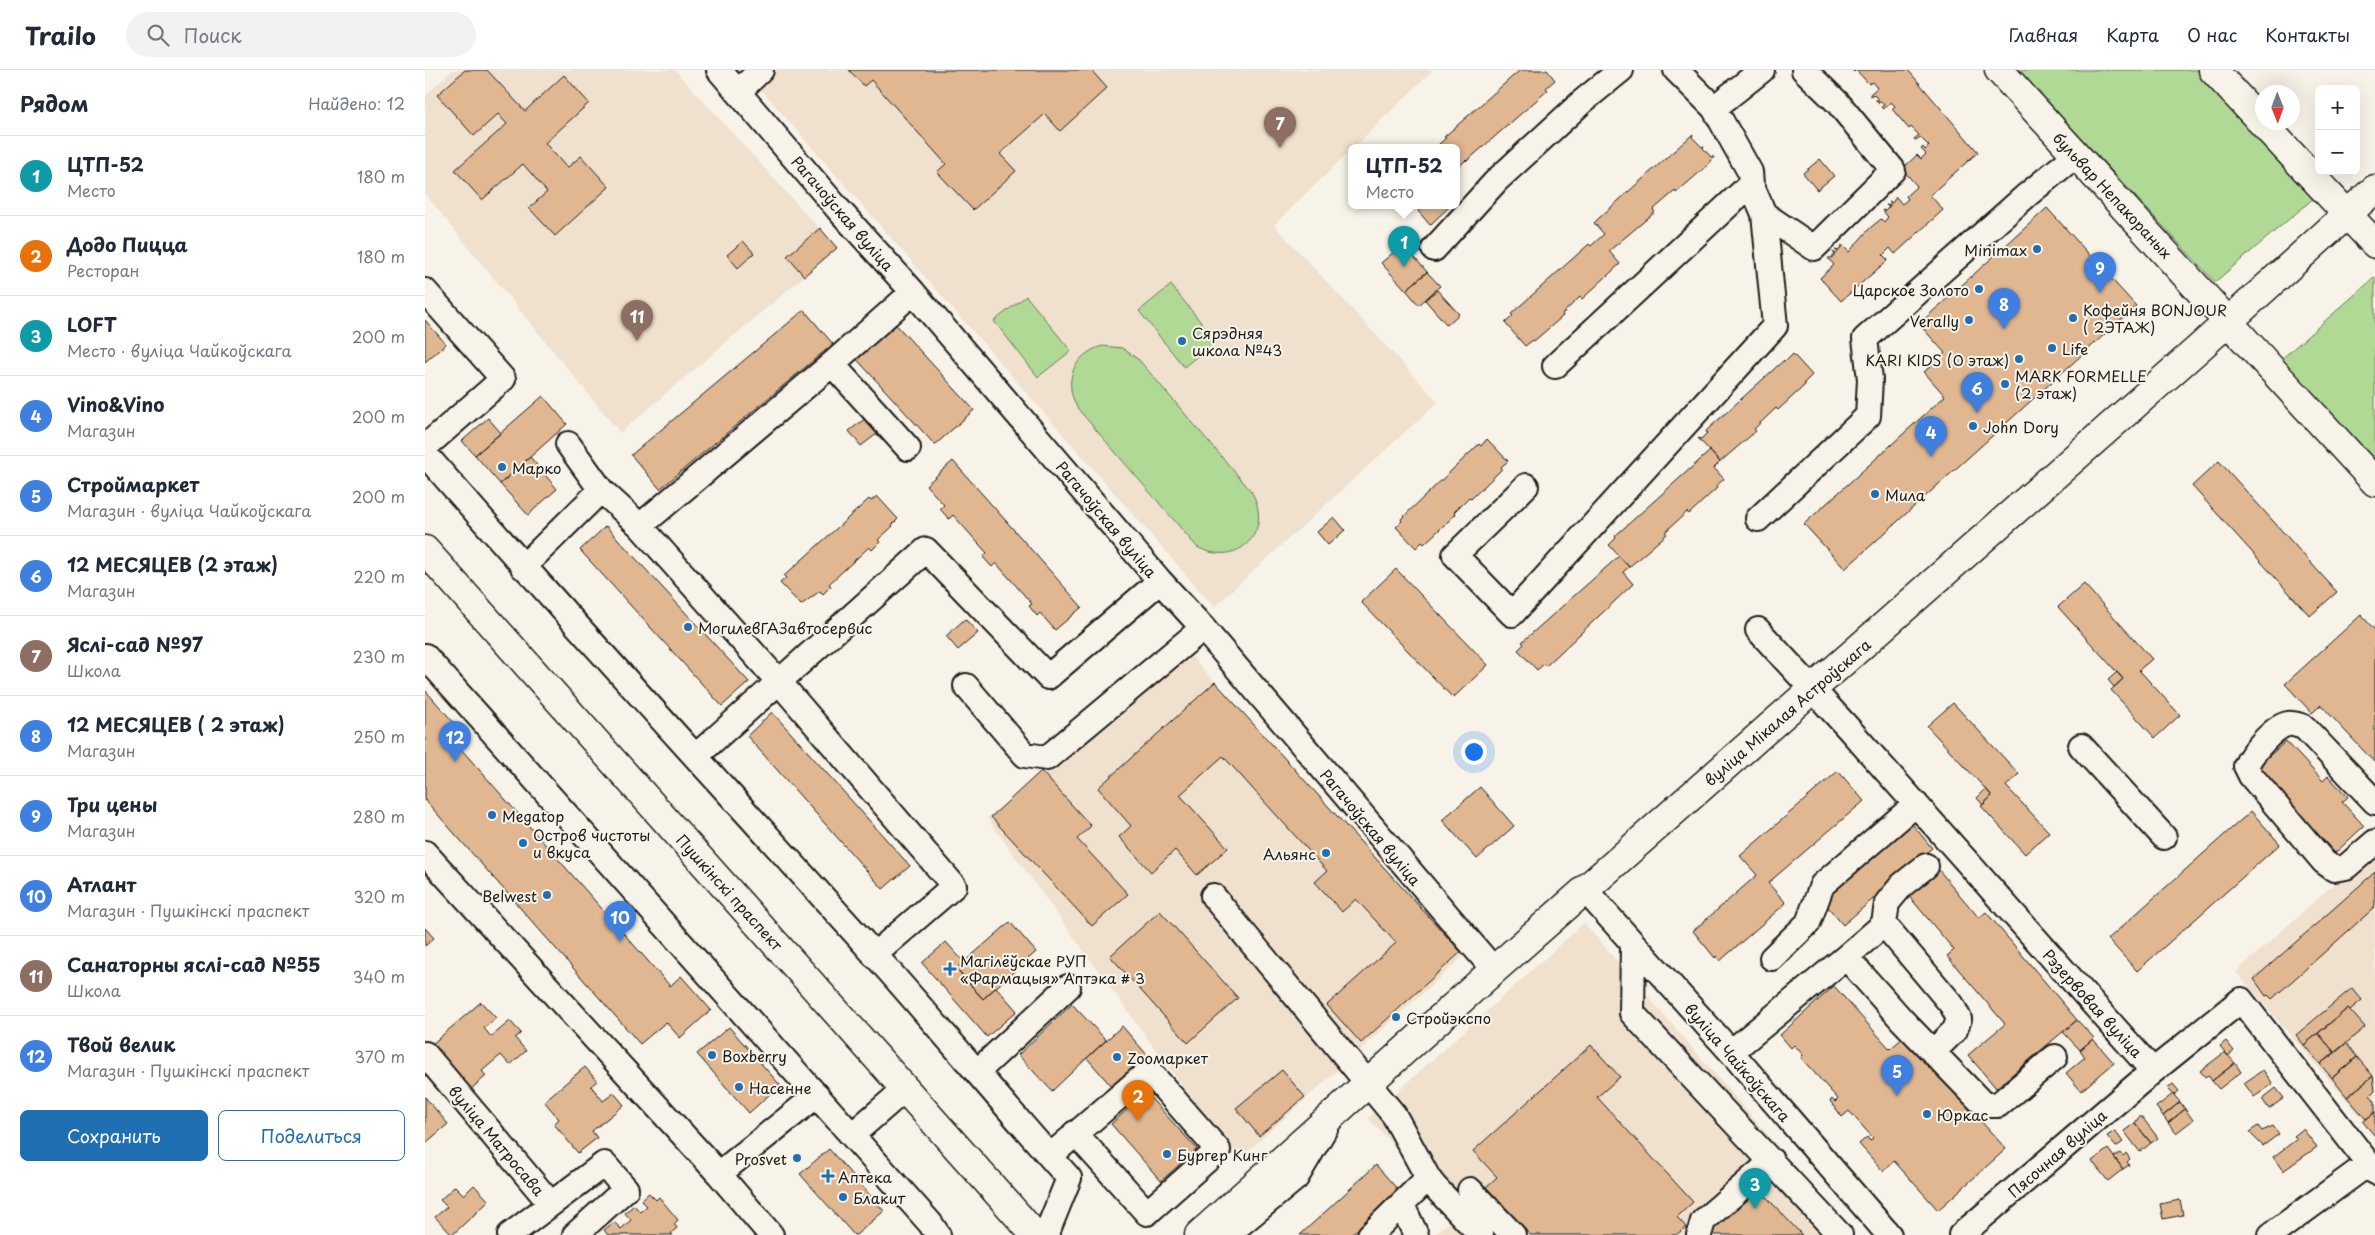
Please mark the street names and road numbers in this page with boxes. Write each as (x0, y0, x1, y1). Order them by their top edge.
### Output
street label: бульвар Непакораных (2048, 127, 2178, 264)
street label: Рагачоўская вуліца (786, 150, 900, 276)
street label: Рагачоўская вуліца (1051, 456, 1163, 583)
street label: вуліца Мікалая Астроўскага (1699, 633, 1876, 791)
street label: Рагачоўская вуліца (1315, 764, 1427, 891)
street label: Пушкінскі праспект (671, 829, 789, 956)
street label: Рэзервовая вуліца (2038, 943, 2149, 1063)
street label: вуліца Чайкоўскага (1680, 997, 1797, 1127)
street label: вуліца Матросава (444, 1080, 551, 1201)
street label: Пясочная вуліца (2003, 1103, 2112, 1202)

